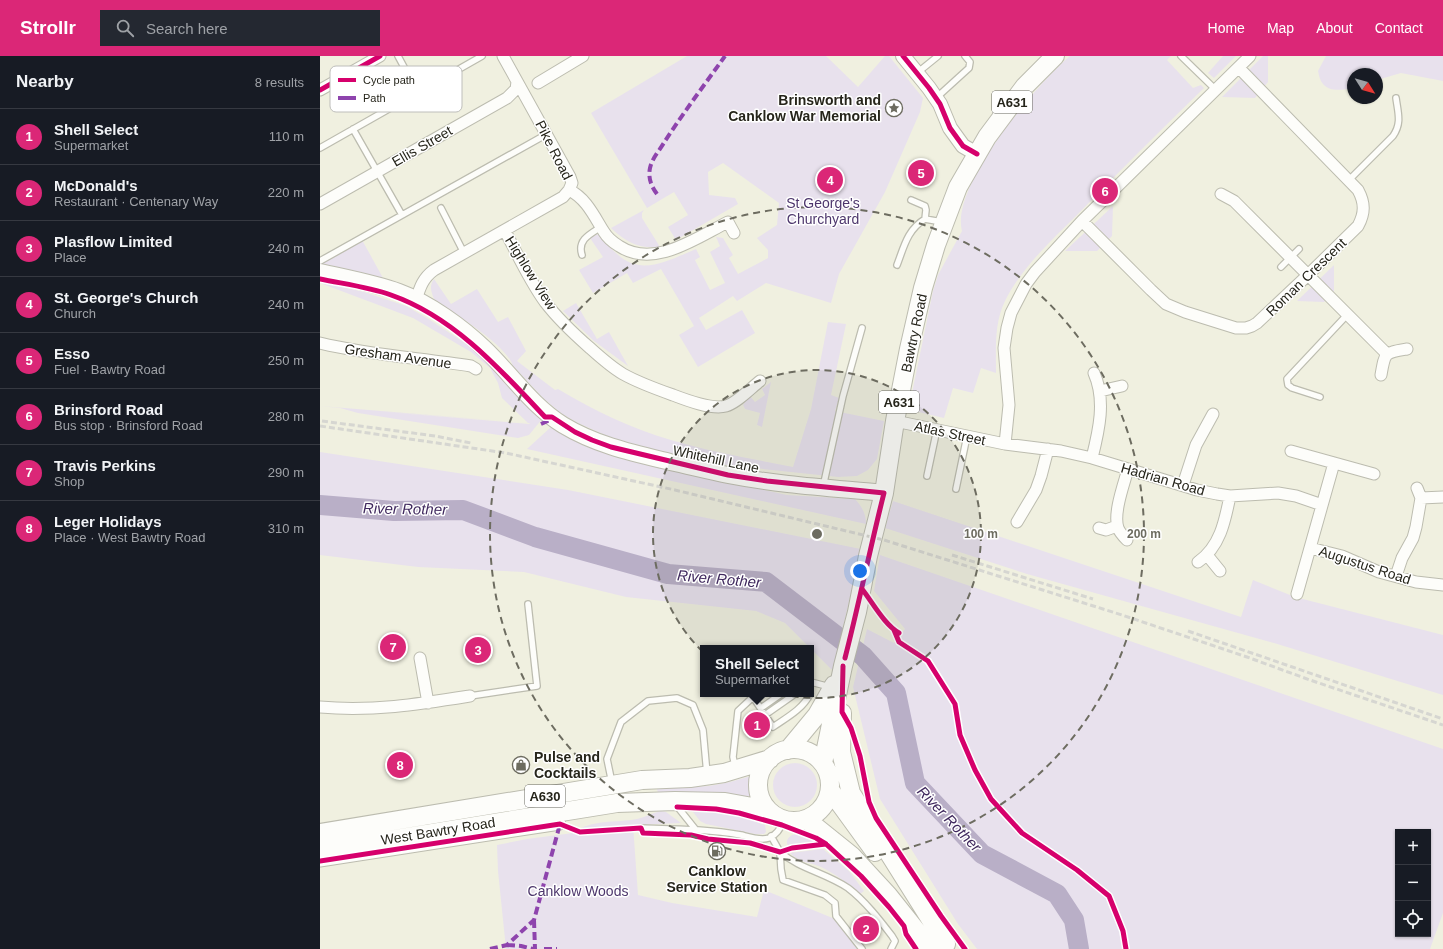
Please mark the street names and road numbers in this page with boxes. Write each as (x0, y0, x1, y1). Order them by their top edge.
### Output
road number: A631 (992, 91, 1032, 113)
street label: Pike Road (532, 118, 576, 182)
street label: Ellis Street (389, 122, 455, 170)
street label: Highlow View (502, 233, 560, 314)
street label: Roman Crescent (1263, 235, 1349, 319)
street label: Bawtry Road (898, 292, 930, 374)
street label: Gresham Avenue (343, 341, 453, 371)
road number: A631 (879, 391, 919, 413)
street label: Atlas Street (913, 418, 987, 448)
street label: Whitehill Lane (671, 442, 761, 476)
street label: Hadrian Road (1119, 459, 1207, 499)
street label: Augustus Road (1317, 543, 1413, 587)
road number: A630 (525, 785, 565, 807)
street label: West Bawtry Road (380, 814, 496, 848)

